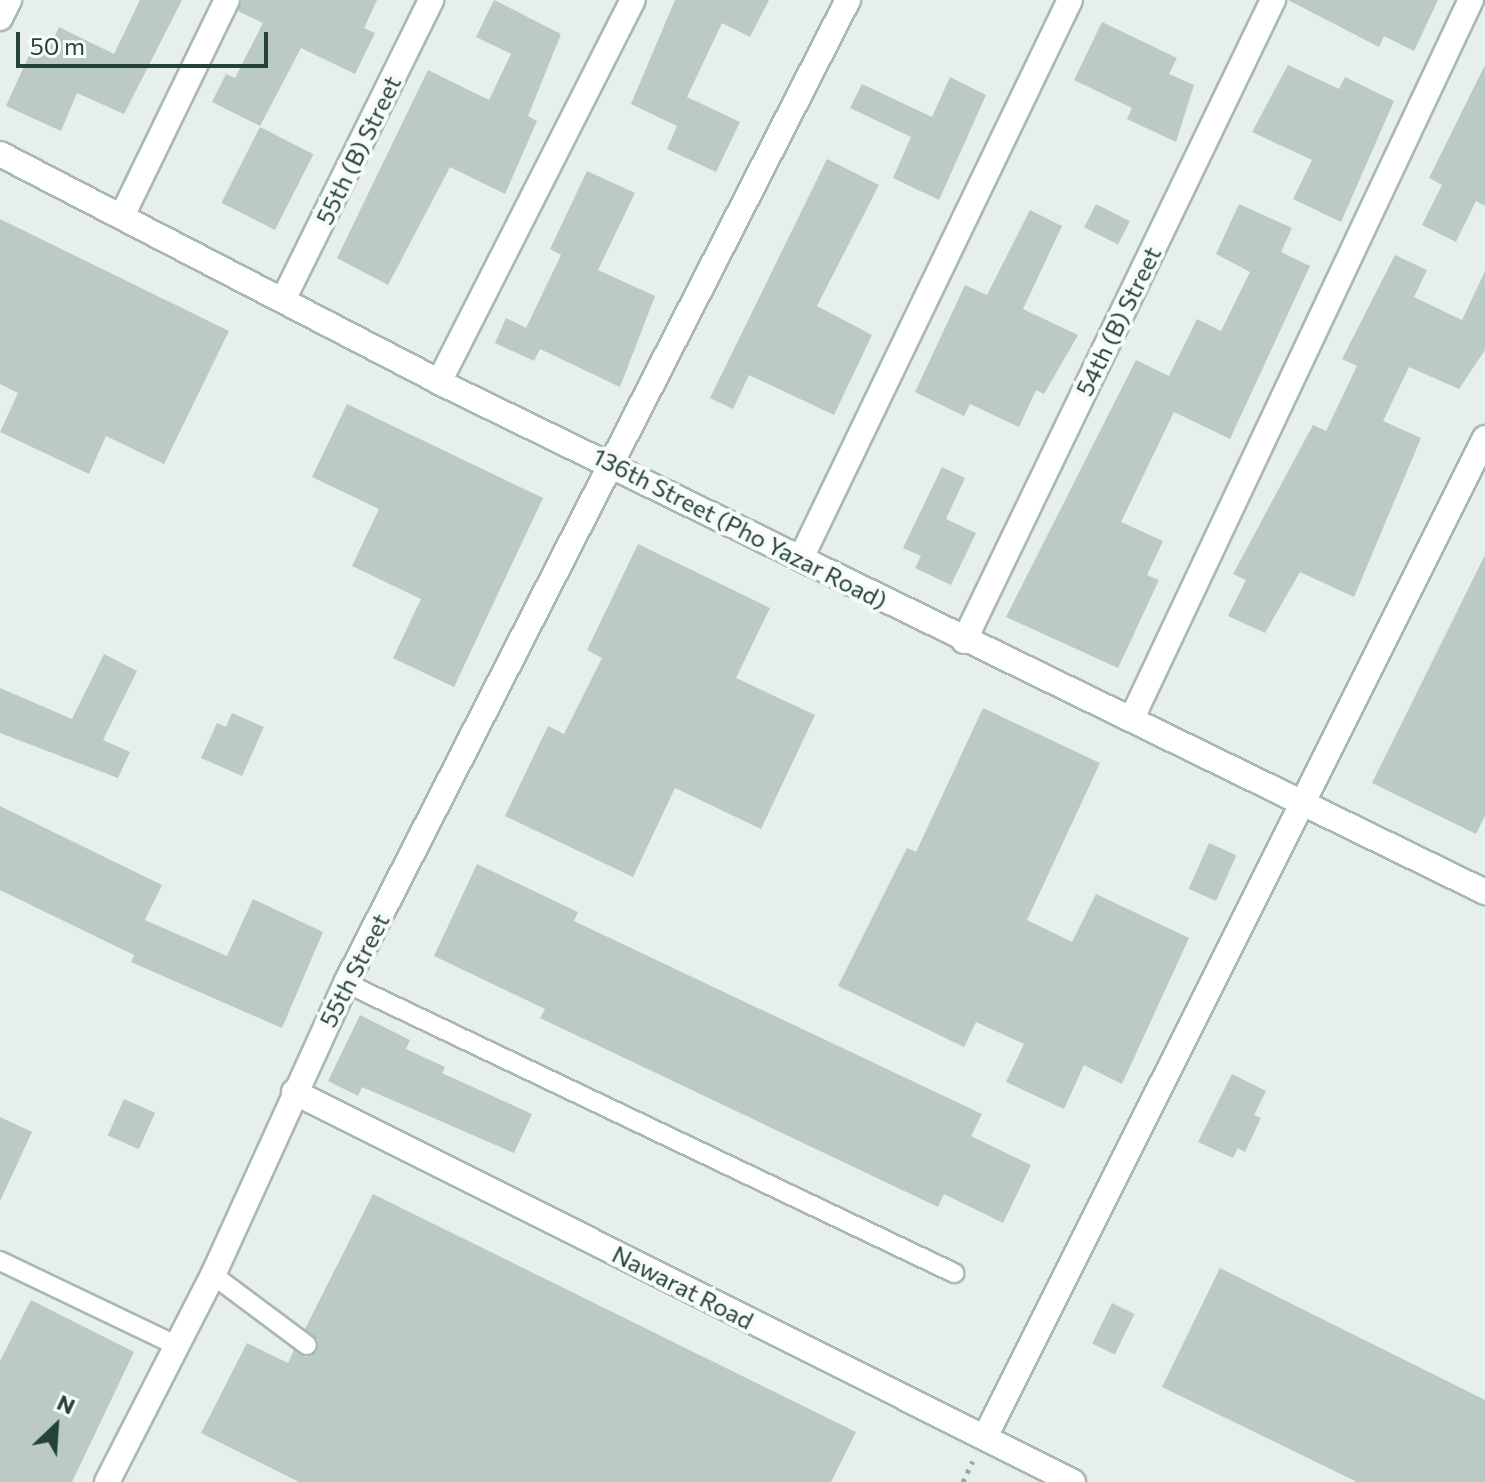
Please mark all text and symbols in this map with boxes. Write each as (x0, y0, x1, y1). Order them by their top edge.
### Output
scale bar (20, 16, 272, 66)
text: 50 m (30, 31, 85, 60)
street label: 55th (B) Street (310, 71, 406, 229)
street label: 54th (B) Street (1069, 242, 1167, 400)
street label: 136th Street (Pho Yazar Road) (588, 441, 892, 615)
street label: 55th Street (313, 908, 395, 1032)
street label: Nawarat Road (608, 1239, 758, 1335)
north arrow (16, 1386, 96, 1466)
text: N (53, 1388, 80, 1420)

